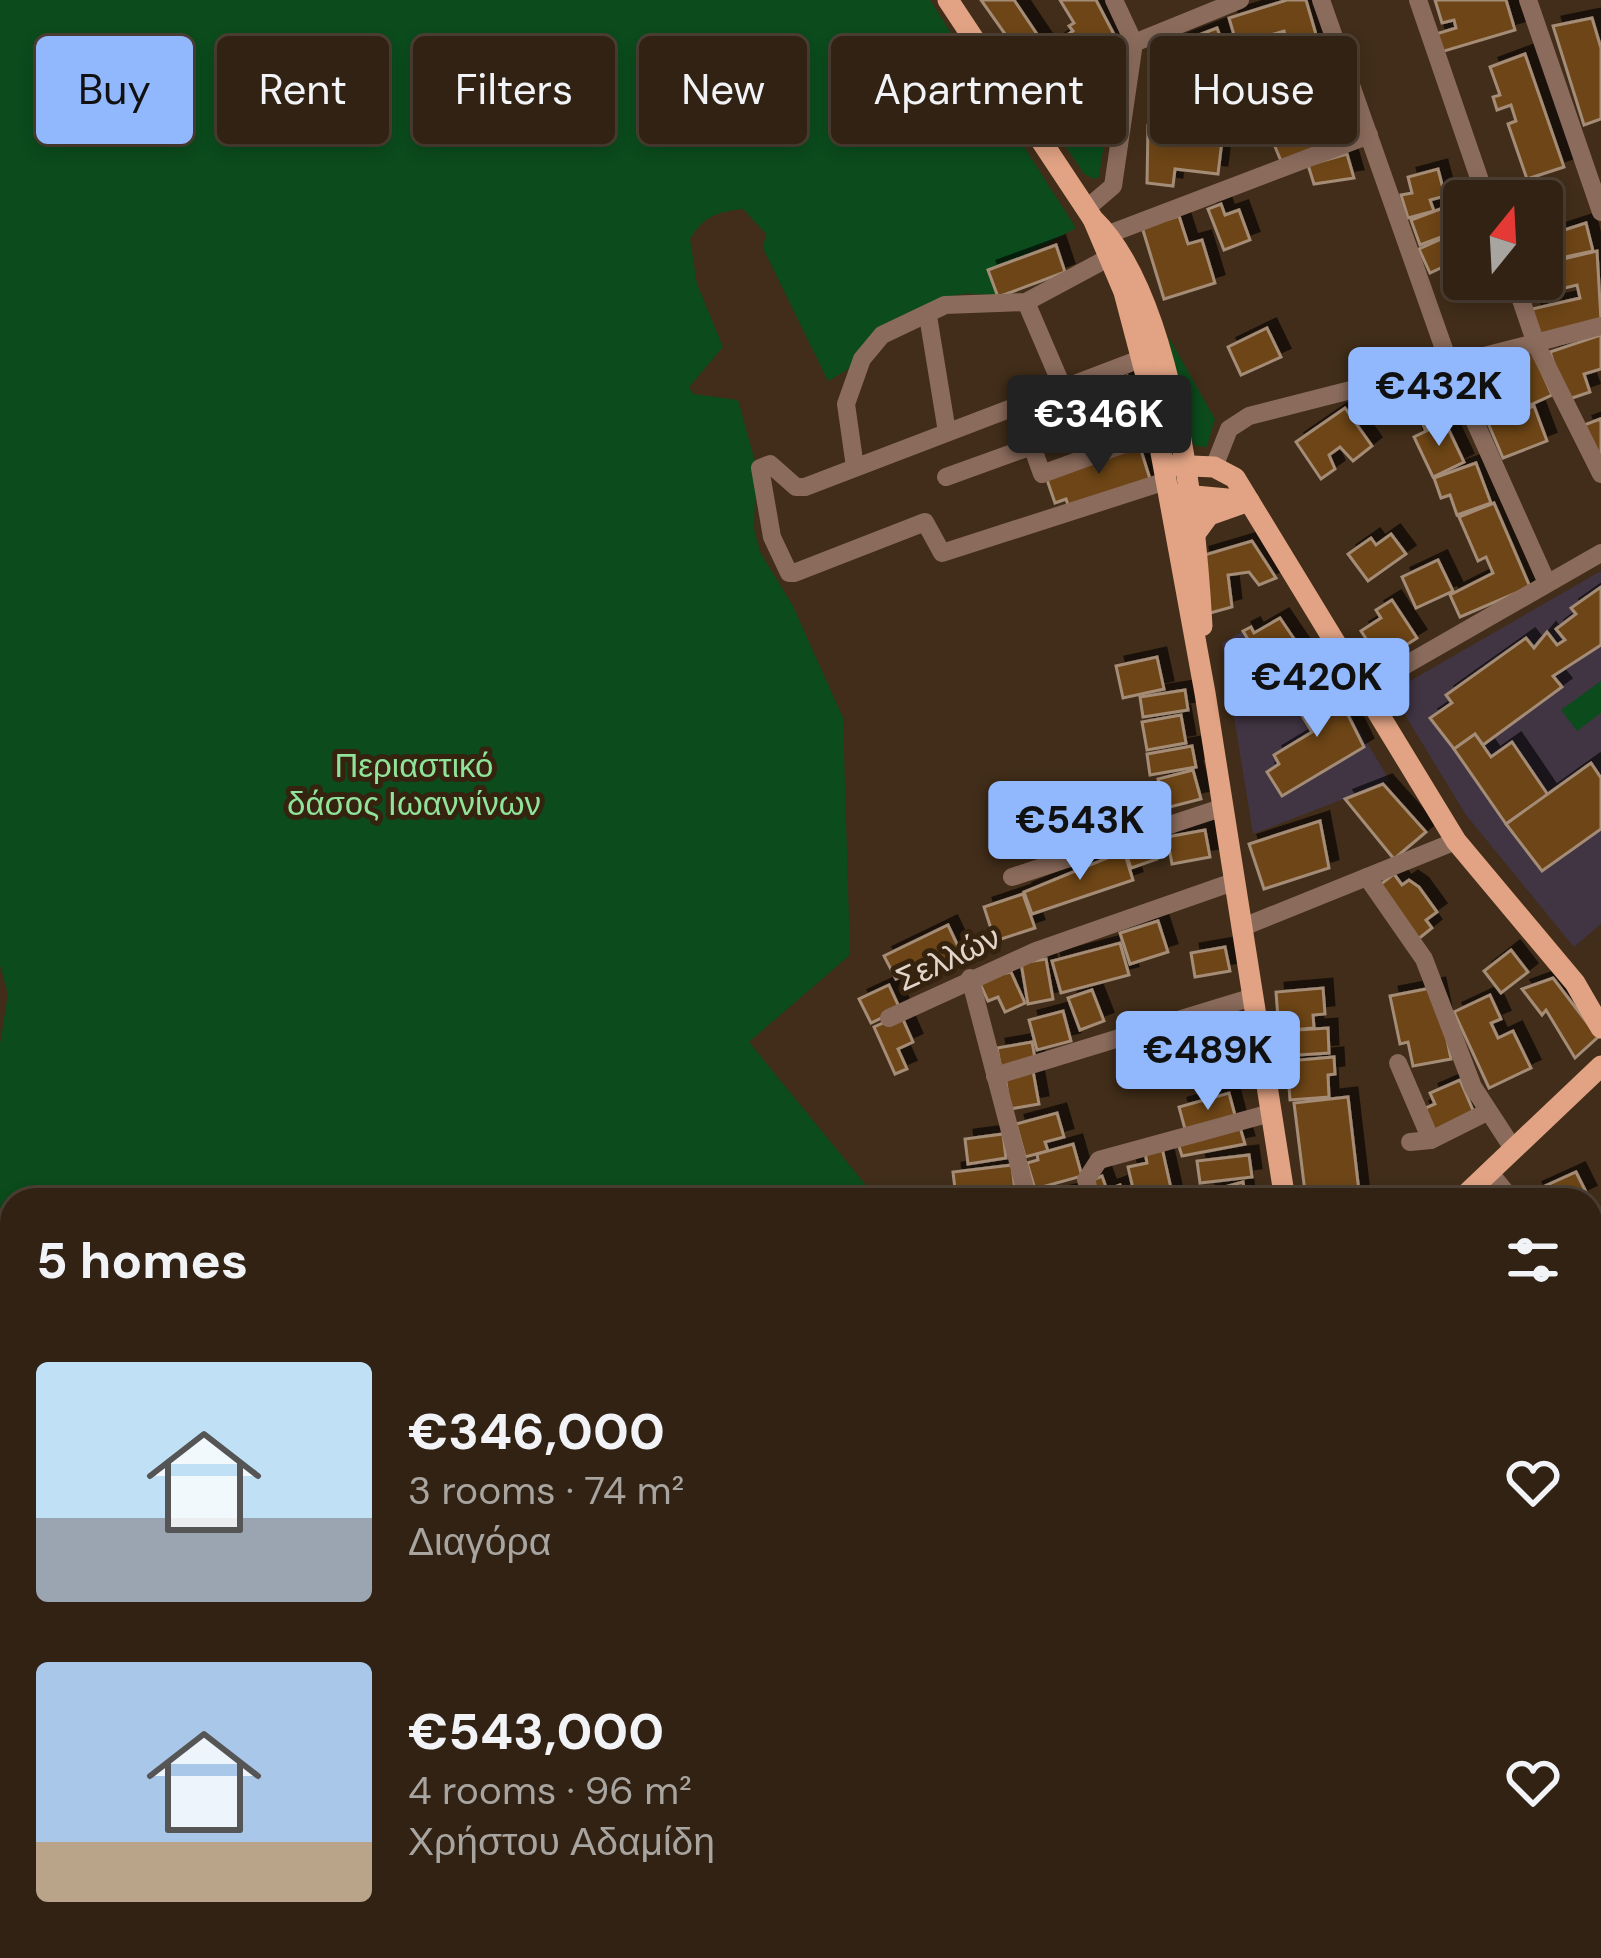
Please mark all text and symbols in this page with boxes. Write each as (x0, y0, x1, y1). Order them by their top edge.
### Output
chip: Buy (36, 36, 193, 144)
chip: Rent (217, 36, 389, 144)
chip: Filters (413, 36, 615, 144)
chip: New (639, 36, 807, 144)
chip: Apartment (831, 36, 1126, 144)
chip: House (1150, 36, 1357, 144)
north arrow (1443, 180, 1563, 300)
map controls (1443, 180, 1563, 300)
pin: €432K (1355, 347, 1523, 449)
text: €432K (1375, 360, 1503, 411)
pin: €346K (1015, 375, 1183, 477)
text: €346K (1034, 388, 1164, 439)
pin: €420K (1233, 638, 1401, 740)
text: €420K (1251, 651, 1383, 702)
park label: Περιαστικό δάσος Ιωαννίνων (287, 744, 541, 825)
pin: €543K (996, 781, 1164, 883)
text: €543K (1015, 794, 1145, 845)
street label: Σελλών (889, 915, 1007, 1001)
pin: €489K (1124, 1011, 1292, 1113)
text: €489K (1143, 1024, 1273, 1075)
text: 5 homes (36, 1227, 248, 1294)
icon: filters (1500, 1227, 1566, 1293)
text: €346,000 (408, 1398, 665, 1465)
icon: home (132, 1410, 276, 1554)
icon: heart (1500, 1449, 1566, 1515)
text: 3 rooms · 74 m² (408, 1465, 684, 1516)
text: Διαγόρα (408, 1516, 551, 1567)
text: €543,000 (408, 1698, 664, 1765)
icon: home (132, 1710, 276, 1854)
icon: heart (1500, 1749, 1566, 1815)
text: 4 rooms · 96 m² (408, 1765, 692, 1816)
text: Χρήστου Αδαμίδη (408, 1816, 715, 1867)

